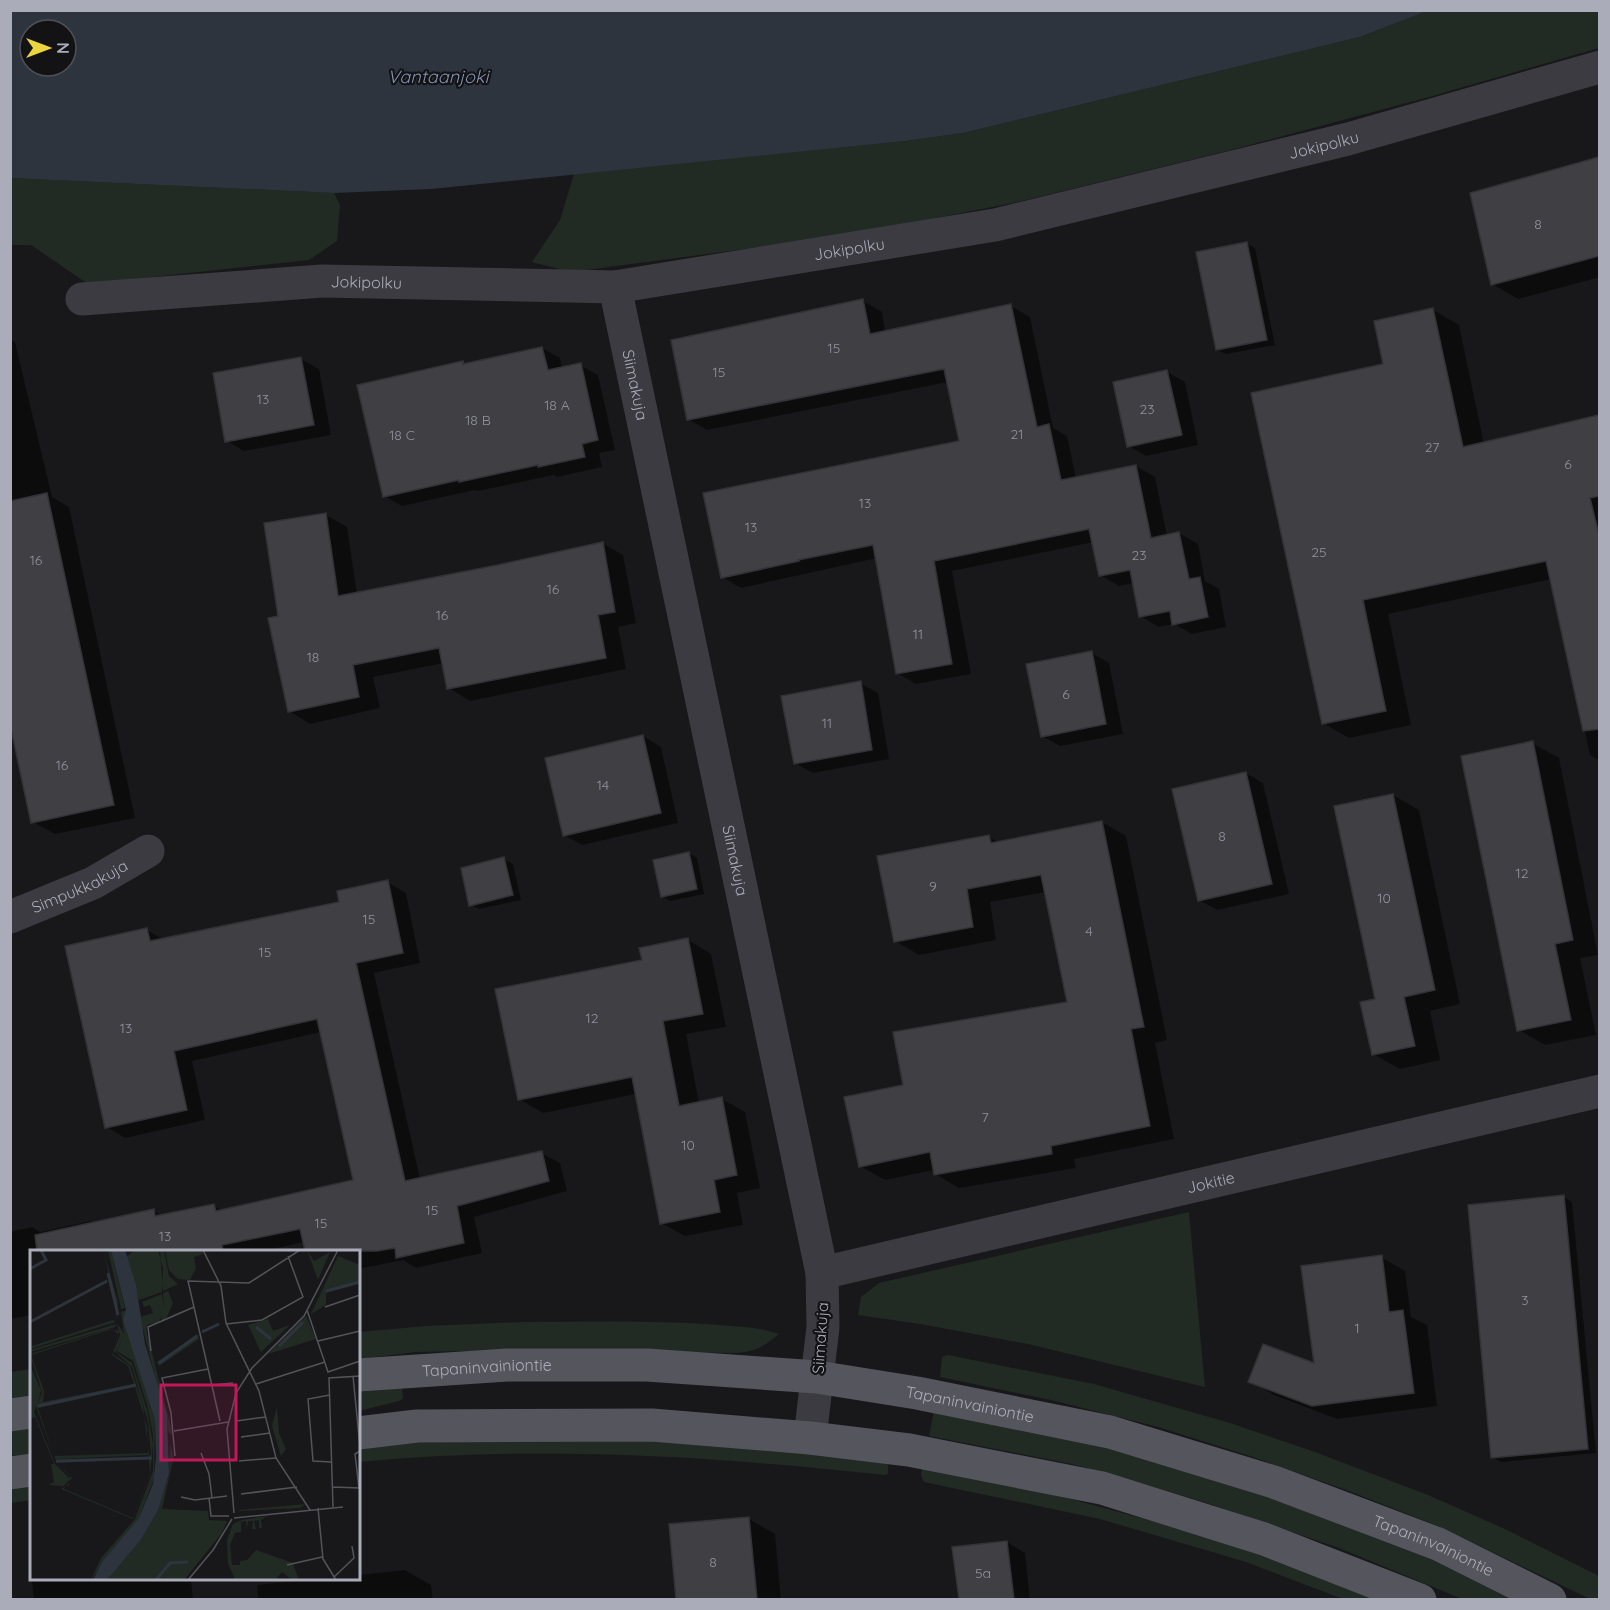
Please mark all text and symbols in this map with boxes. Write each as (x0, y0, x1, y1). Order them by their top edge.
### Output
north arrow (18, 18, 78, 78)
text: N (53, 42, 73, 54)
water label: Vantaanjoki (388, 65, 491, 88)
street label: Jokipolku (1287, 126, 1361, 163)
house number: 8 (1534, 215, 1542, 233)
street label: Jokipolku (812, 233, 886, 264)
street label: Jokipolku (330, 271, 402, 293)
house number: 15 (828, 339, 840, 357)
street label: Siimakuja (618, 348, 653, 422)
house number: 15 (713, 363, 725, 381)
house number: 13 (257, 390, 269, 408)
house number: 18 A (544, 396, 570, 414)
house number: 23 (1139, 400, 1155, 418)
house number: 18 B (465, 411, 491, 429)
house number: 21 (1011, 425, 1023, 443)
house number: 18 C (389, 426, 415, 444)
house number: 27 (1425, 438, 1439, 456)
house number: 6 (1564, 455, 1572, 473)
house number: 13 (859, 494, 871, 512)
house number: 13 (745, 518, 757, 536)
house number: 25 (1311, 543, 1327, 561)
house number: 23 (1131, 546, 1147, 564)
house number: 16 (30, 551, 43, 569)
house number: 16 (547, 580, 560, 598)
house number: 16 (436, 606, 449, 624)
house number: 11 (913, 625, 923, 643)
house number: 18 (307, 648, 319, 666)
house number: 6 (1062, 685, 1070, 703)
house number: 11 (822, 714, 832, 732)
house number: 16 (56, 756, 69, 774)
house number: 14 (597, 776, 609, 794)
street label: Siimakuja (718, 823, 753, 898)
house number: 8 (1218, 827, 1226, 845)
street label: Simpukkakuja (28, 855, 131, 917)
house number: 12 (1516, 864, 1529, 882)
house number: 9 (929, 877, 937, 895)
house number: 10 (1377, 889, 1391, 907)
house number: 15 (363, 910, 375, 928)
house number: 4 (1085, 922, 1093, 940)
house number: 15 (259, 943, 271, 961)
house number: 12 (586, 1009, 599, 1027)
house number: 13 (120, 1019, 132, 1037)
house number: 7 (981, 1108, 989, 1126)
house number: 10 (681, 1136, 695, 1154)
street label: Jokitie (1184, 1167, 1237, 1197)
house number: 15 (426, 1201, 438, 1219)
house number: 15 (315, 1214, 327, 1232)
house number: 13 (159, 1227, 171, 1245)
inset map (30, 1250, 360, 1580)
house number: 3 (1521, 1291, 1529, 1309)
street label: Siimakuja (808, 1302, 832, 1374)
house number: 1 (1354, 1319, 1360, 1337)
street label: Tapaninvainiontie (421, 1355, 552, 1381)
street label: Tapaninvainiontie (904, 1381, 1036, 1426)
street label: Tapaninvainiontie (1370, 1510, 1497, 1580)
house number: 8 (709, 1553, 717, 1571)
house number: 5a (975, 1564, 991, 1582)

